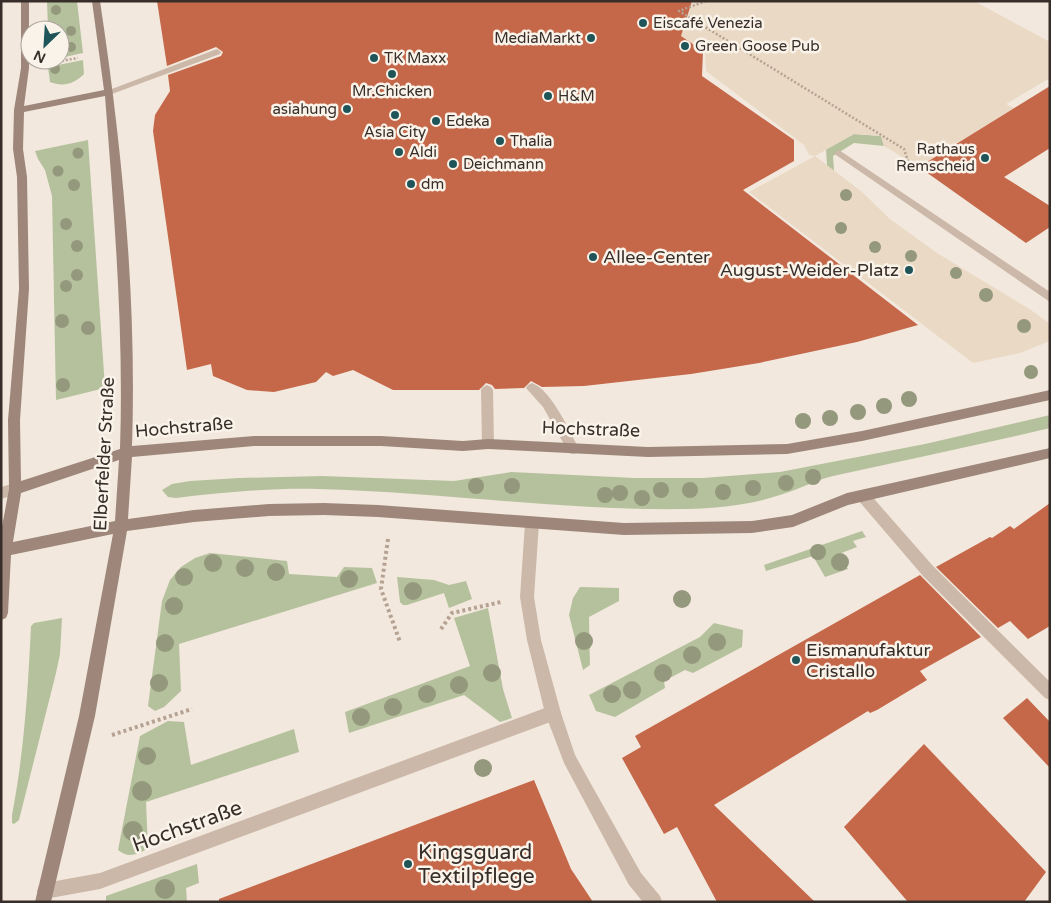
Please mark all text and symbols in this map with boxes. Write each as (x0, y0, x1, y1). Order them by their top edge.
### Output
place label: Eiscafé Venezia (653, 14, 763, 32)
marker: Eiscafé Venezia (637, 17, 649, 29)
north arrow (20, 20, 70, 70)
place label: MediaMarkt (494, 29, 581, 47)
marker: MediaMarkt (585, 32, 597, 44)
place label: Green Goose Pub (695, 37, 820, 55)
marker: Green Goose Pub (679, 40, 691, 52)
text: N (31, 46, 48, 66)
place label: TK Maxx (384, 49, 446, 67)
marker: TK Maxx (368, 52, 380, 64)
marker: Mr.Chicken (386, 68, 398, 80)
place label: Mr.Chicken (352, 82, 432, 100)
place label: H&M (558, 87, 595, 105)
marker: H&M (542, 90, 554, 102)
place label: asiahung (272, 100, 337, 118)
marker: asiahung (341, 103, 353, 115)
marker: Asia City (389, 109, 401, 121)
place label: Edeka (446, 112, 490, 130)
marker: Edeka (430, 115, 442, 127)
place label: Asia City (364, 123, 426, 141)
place label: Thalia (510, 132, 553, 150)
marker: Thalia (494, 135, 506, 147)
place label: Rathaus Remscheid (896, 140, 975, 175)
place label: Aldi (409, 143, 437, 161)
marker: Aldi (393, 146, 405, 158)
marker: Rathaus Remscheid (979, 152, 991, 164)
place label: Deichmann (463, 155, 544, 173)
marker: Deichmann (447, 158, 459, 170)
place label: dm (421, 175, 444, 193)
marker: dm (405, 178, 417, 190)
place label: Allee-Center (603, 246, 710, 268)
marker: Allee-Center (587, 251, 599, 263)
place label: August-Weider-Platz (720, 259, 899, 281)
marker: August-Weider-Platz (903, 264, 915, 276)
street label: Elberfelder Straße (89, 376, 119, 532)
street label: Hochstraße (134, 412, 234, 442)
street label: Hochstraße (541, 416, 641, 442)
place label: Eismanufaktur Cristallo (806, 639, 930, 682)
marker: Eismanufaktur Cristallo (790, 654, 802, 666)
street label: Hochstraße (129, 795, 246, 858)
place label: Kingsguard Textilpflege (418, 840, 535, 889)
marker: Kingsguard Textilpflege (402, 858, 414, 870)

